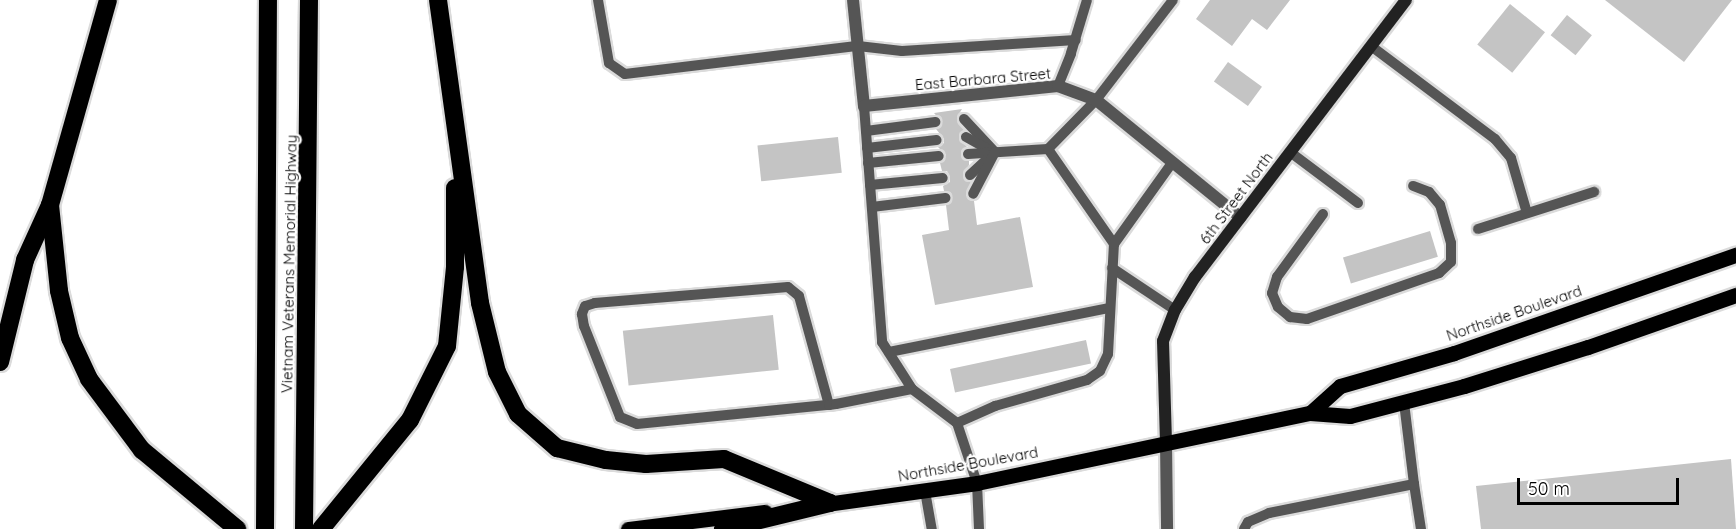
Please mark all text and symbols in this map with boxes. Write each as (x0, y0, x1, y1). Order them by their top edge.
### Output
street label: East Barbara Street (914, 64, 1052, 94)
street label: Vietnam Veterans Memorial Highway (278, 135, 300, 393)
street label: 6th Street North (1196, 149, 1276, 247)
street label: Northside Boulevard (1444, 281, 1584, 345)
street label: Northside Boulevard (897, 443, 1039, 485)
scale bar (1520, 466, 1682, 504)
text: 50 m (1528, 477, 1570, 500)

